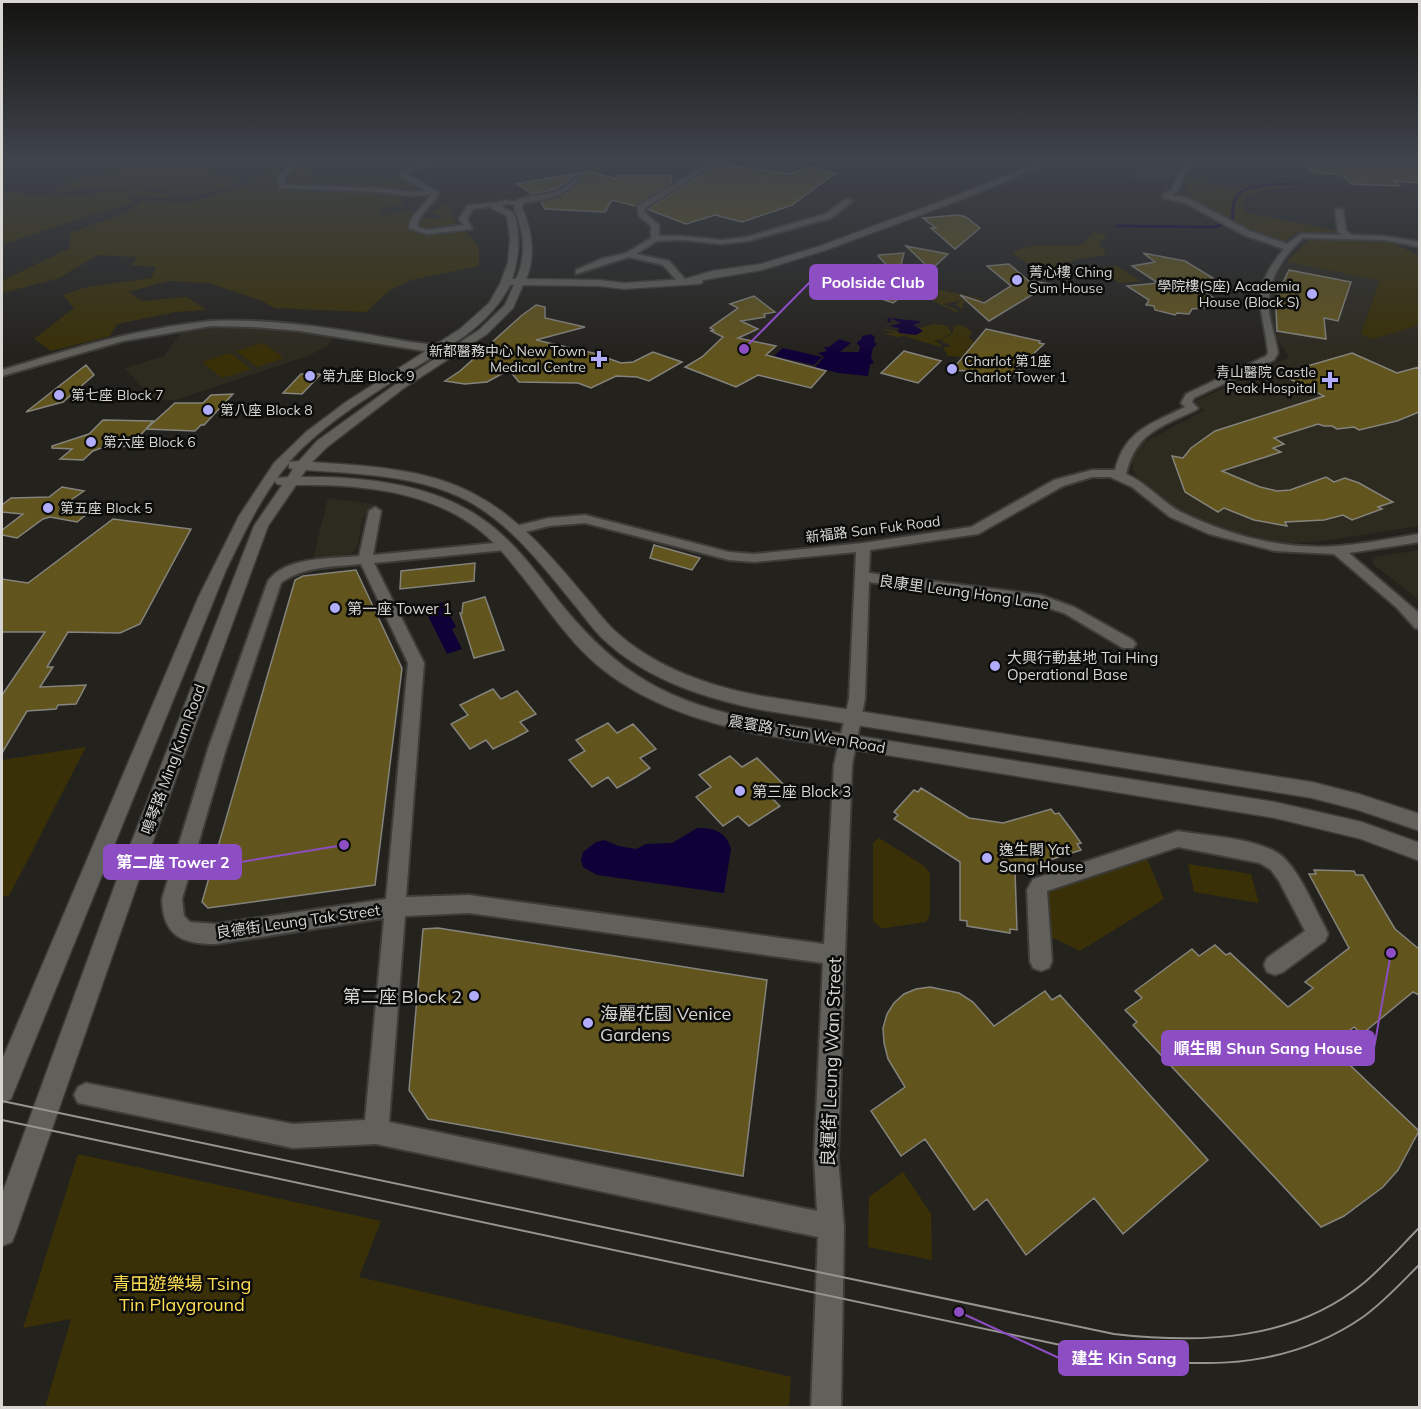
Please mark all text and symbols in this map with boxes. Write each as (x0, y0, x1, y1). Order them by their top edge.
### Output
place label: 菁心樓 Ching Sum House (1029, 263, 1112, 297)
callout: Poolside Club (810, 265, 937, 299)
text: Poolside Club (821, 272, 925, 292)
marker: 菁心樓 Ching Sum House (1010, 273, 1024, 287)
place label: 學院樓(S座) Academia House (Block S) (1157, 277, 1300, 311)
marker: 學院樓(S座) Academia House (Block S) (1305, 287, 1319, 301)
place label: 新都醫務中心 New Town Medical Centre (429, 342, 586, 376)
marker: 新都醫務中心 New Town Medical Centre (590, 350, 608, 368)
place label: Charlot 第1座 Charlot Tower 1 (964, 352, 1067, 386)
marker: Charlot 第1座 Charlot Tower 1 (945, 362, 959, 376)
place label: 青山醫院 Castle Peak Hospital (1216, 363, 1316, 397)
place label: 第九座 Block 9 (322, 367, 415, 385)
marker: 第九座 Block 9 (303, 369, 317, 383)
marker: 青山醫院 Castle Peak Hospital (1321, 371, 1339, 389)
place label: 第七座 Block 7 (71, 386, 164, 404)
marker: 第七座 Block 7 (52, 388, 66, 402)
place label: 第八座 Block 8 (220, 401, 313, 419)
marker: 第八座 Block 8 (201, 403, 215, 417)
place label: 第六座 Block 6 (103, 433, 196, 451)
marker: 第六座 Block 6 (84, 435, 98, 449)
place label: 第五座 Block 5 (60, 499, 153, 517)
marker: 第五座 Block 5 (41, 501, 55, 515)
street label: 新福路 San Fuk Road (805, 512, 941, 546)
street label: 良康里 Leung Hong Lane (878, 571, 1050, 613)
place label: 第一座 Tower 1 (347, 599, 452, 618)
marker: 第一座 Tower 1 (328, 601, 342, 615)
place label: 大興行動基地 Tai Hing Operational Base (1007, 648, 1158, 684)
marker: 大興行動基地 Tai Hing Operational Base (988, 659, 1002, 673)
street label: 鳴琴路 Ming Kum Road (137, 681, 209, 837)
street label: 震寰路 Tsun Wen Road (727, 711, 887, 757)
place label: 第三座 Block 3 (752, 782, 851, 801)
marker: 第三座 Block 3 (733, 784, 747, 798)
place label: 逸生閣 Yat Sang House (999, 840, 1083, 876)
callout: 第二座 Tower 2 (104, 845, 241, 879)
marker: 逸生閣 Yat Sang House (980, 851, 994, 865)
text: 第二座 Tower 2 (116, 852, 230, 872)
street label: 良德街 Leung Tak Street (215, 900, 381, 942)
street label: 良運街 Leung Wan Street (816, 957, 846, 1167)
place label: 第二座 Block 2 (343, 985, 462, 1008)
marker: 第二座 Block 2 (467, 989, 481, 1003)
place label: 海麗花園 Venice Gardens (600, 1002, 731, 1046)
marker: 海麗花園 Venice Gardens (581, 1016, 595, 1030)
callout: 順生閣 Shun Sang House (1162, 1031, 1374, 1065)
text: 順生閣 Shun Sang House (1174, 1038, 1362, 1058)
park label: 青田遊樂場 Tsing Tin Playground (113, 1272, 251, 1316)
callout: 建生 Kin Sang (1059, 1341, 1188, 1375)
text: 建生 Kin Sang (1071, 1348, 1177, 1368)

